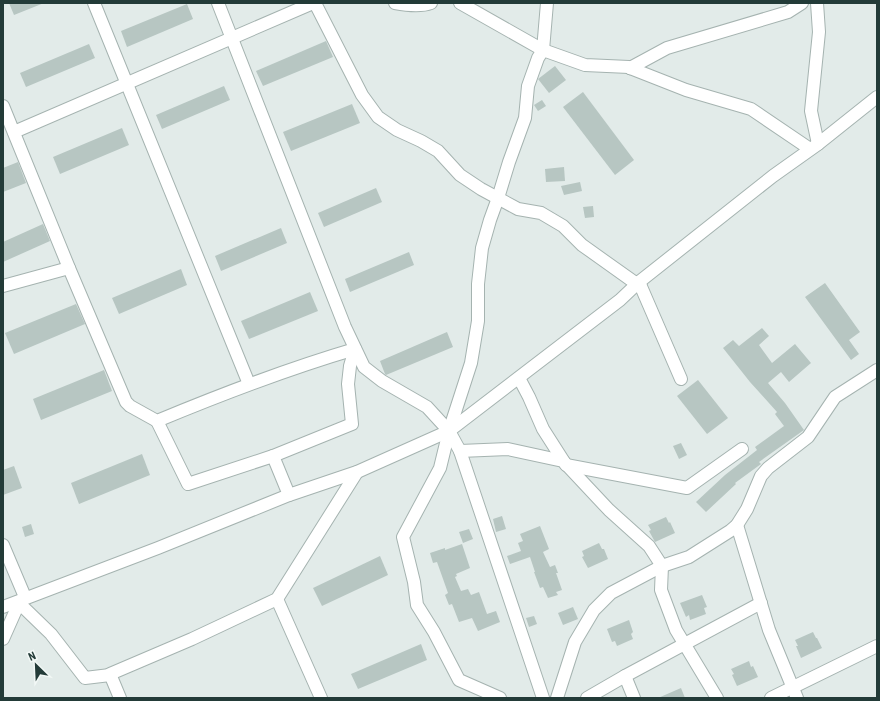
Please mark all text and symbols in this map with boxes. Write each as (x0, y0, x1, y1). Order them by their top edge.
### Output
north arrow (16, 645, 56, 685)
text: N (26, 649, 38, 664)

